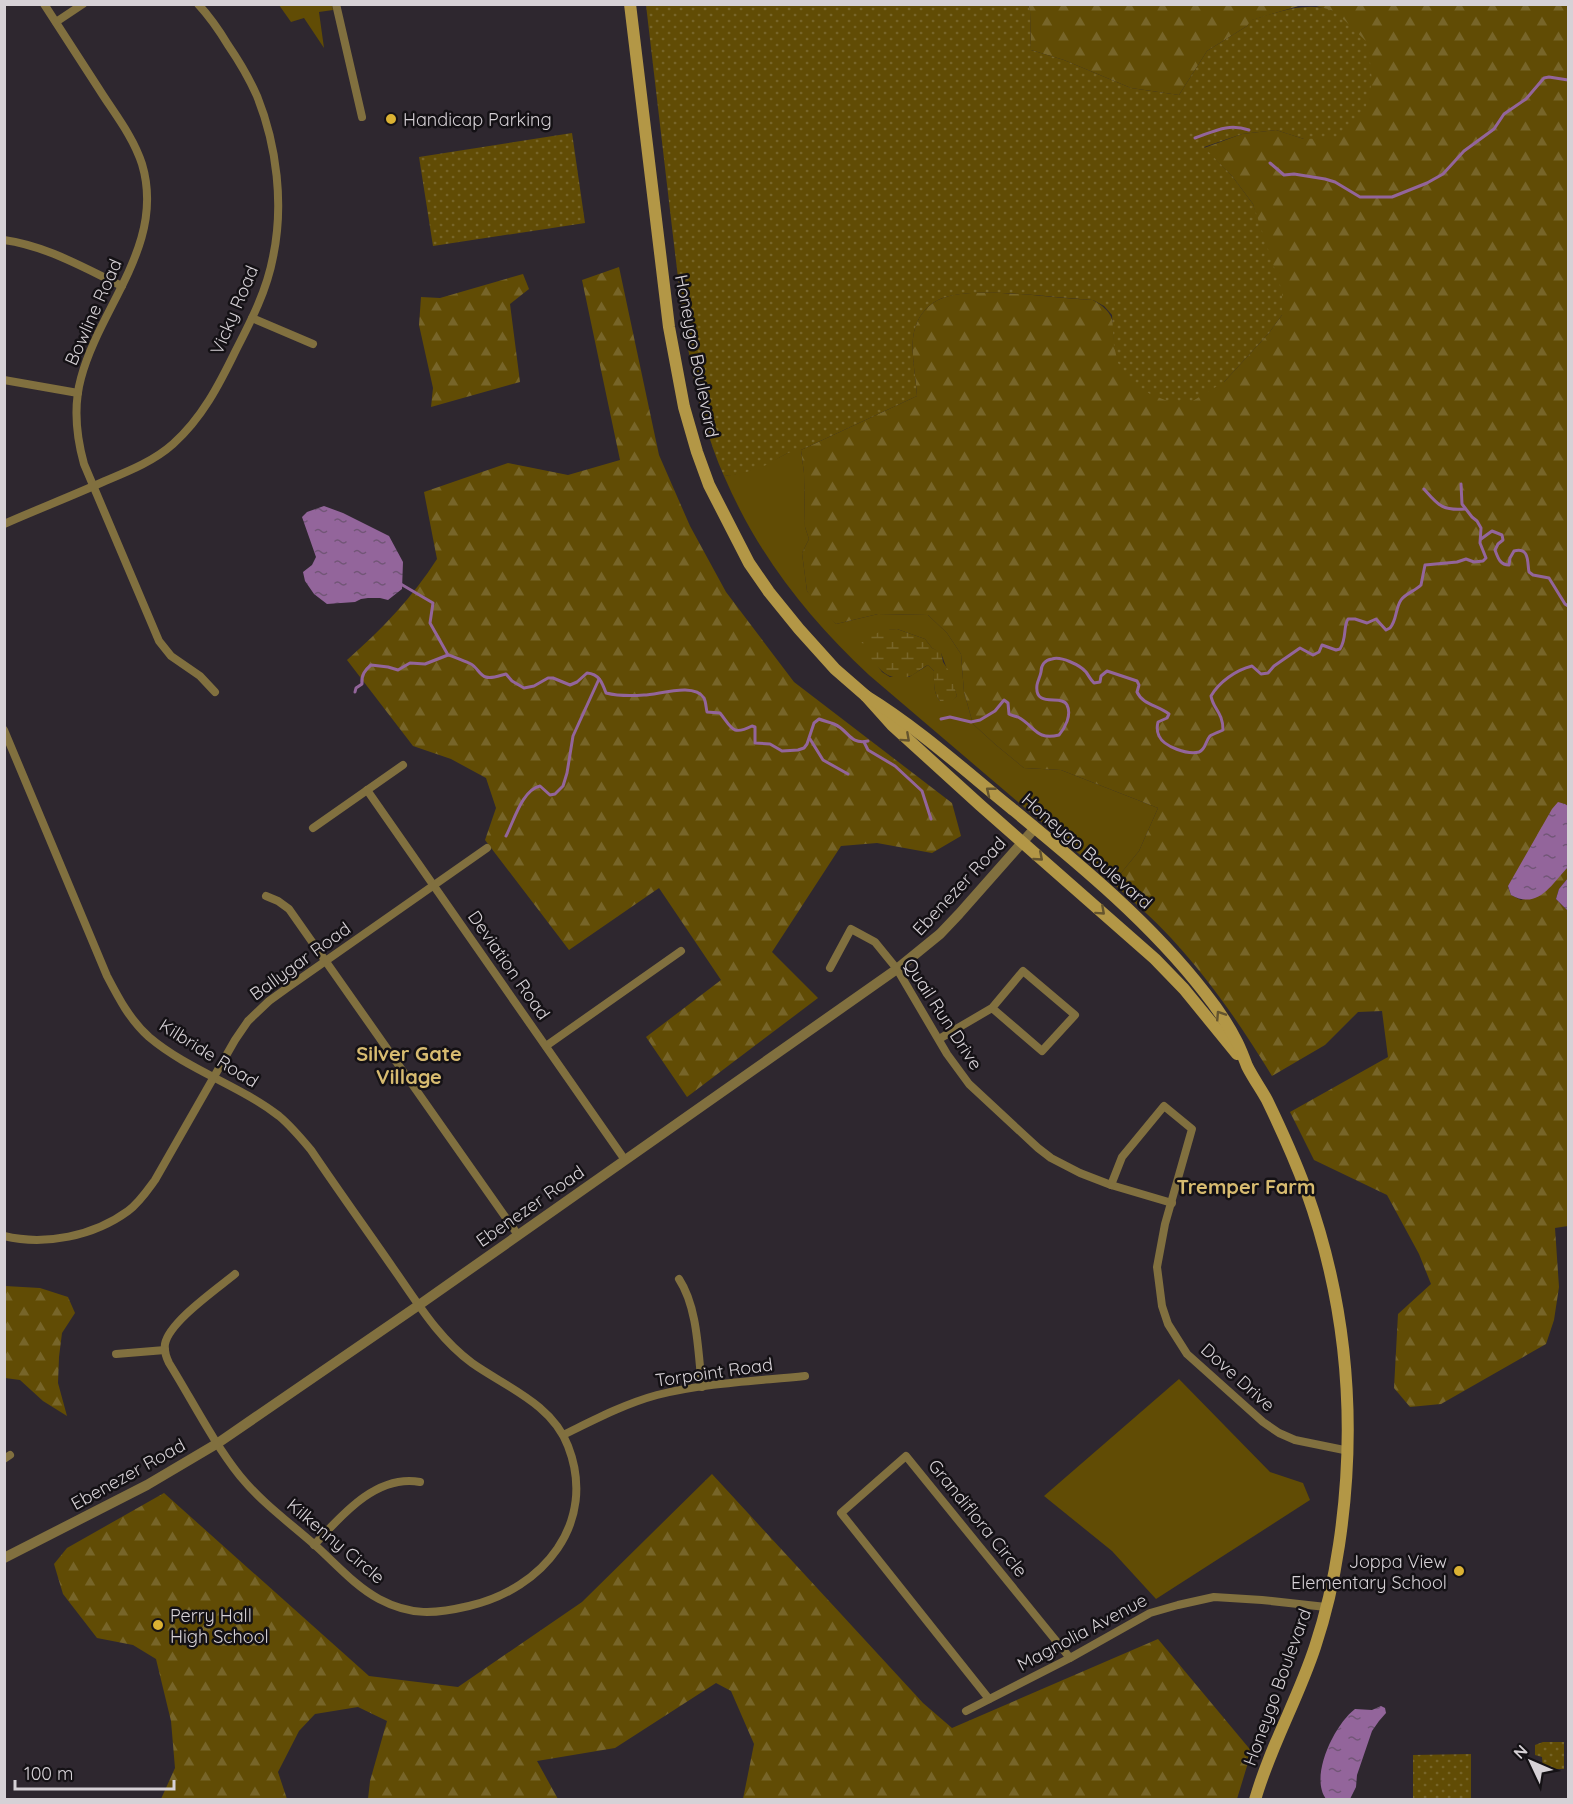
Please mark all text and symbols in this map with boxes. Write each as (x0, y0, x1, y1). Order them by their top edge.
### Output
place label: Handicap Parking (403, 108, 552, 131)
marker: Handicap Parking (384, 112, 398, 126)
street label: Bowline Road (59, 255, 127, 369)
street label: Vicky Road (205, 262, 263, 358)
street label: Honeygo Boulevard (670, 273, 724, 439)
one-way arrow (899, 731, 910, 742)
one-way arrow (985, 787, 996, 798)
street label: Honeygo Boulevard (1017, 788, 1157, 914)
street label: Ebenezer Road (907, 832, 1011, 940)
one-way arrow (1033, 850, 1043, 861)
one-way arrow (1094, 904, 1105, 915)
street label: Deviation Road (463, 906, 555, 1024)
street label: Ballygar Road (245, 917, 355, 1005)
street label: Quail Run Drive (898, 954, 988, 1074)
one-way arrow (1216, 1011, 1228, 1021)
street label: Kilbride Road (155, 1013, 263, 1093)
district label: Silver Gate Village (356, 1041, 462, 1089)
street label: Ebenezer Road (471, 1160, 589, 1252)
district label: Tremper Farm (1177, 1174, 1315, 1199)
street label: Dove Drive (1196, 1338, 1280, 1416)
street label: Torpoint Road (654, 1352, 774, 1392)
street label: Ebenezer Road (67, 1433, 189, 1515)
street label: Grandiflora Circle (923, 1454, 1033, 1582)
street label: Kilkenny Circle (282, 1493, 390, 1589)
place label: Joppa View Elementary School (1291, 1550, 1447, 1594)
marker: Joppa View Elementary School (1452, 1564, 1466, 1578)
street label: Magnolia Avenue (1013, 1588, 1151, 1676)
place label: Perry Hall High School (170, 1604, 269, 1648)
street label: Honeygo Boulevard (1238, 1605, 1316, 1769)
marker: Perry Hall High School (151, 1618, 165, 1632)
north arrow (1501, 1732, 1561, 1792)
text: N (1509, 1740, 1531, 1763)
scale bar (15, 1753, 174, 1791)
text: 100 m (24, 1762, 73, 1785)

